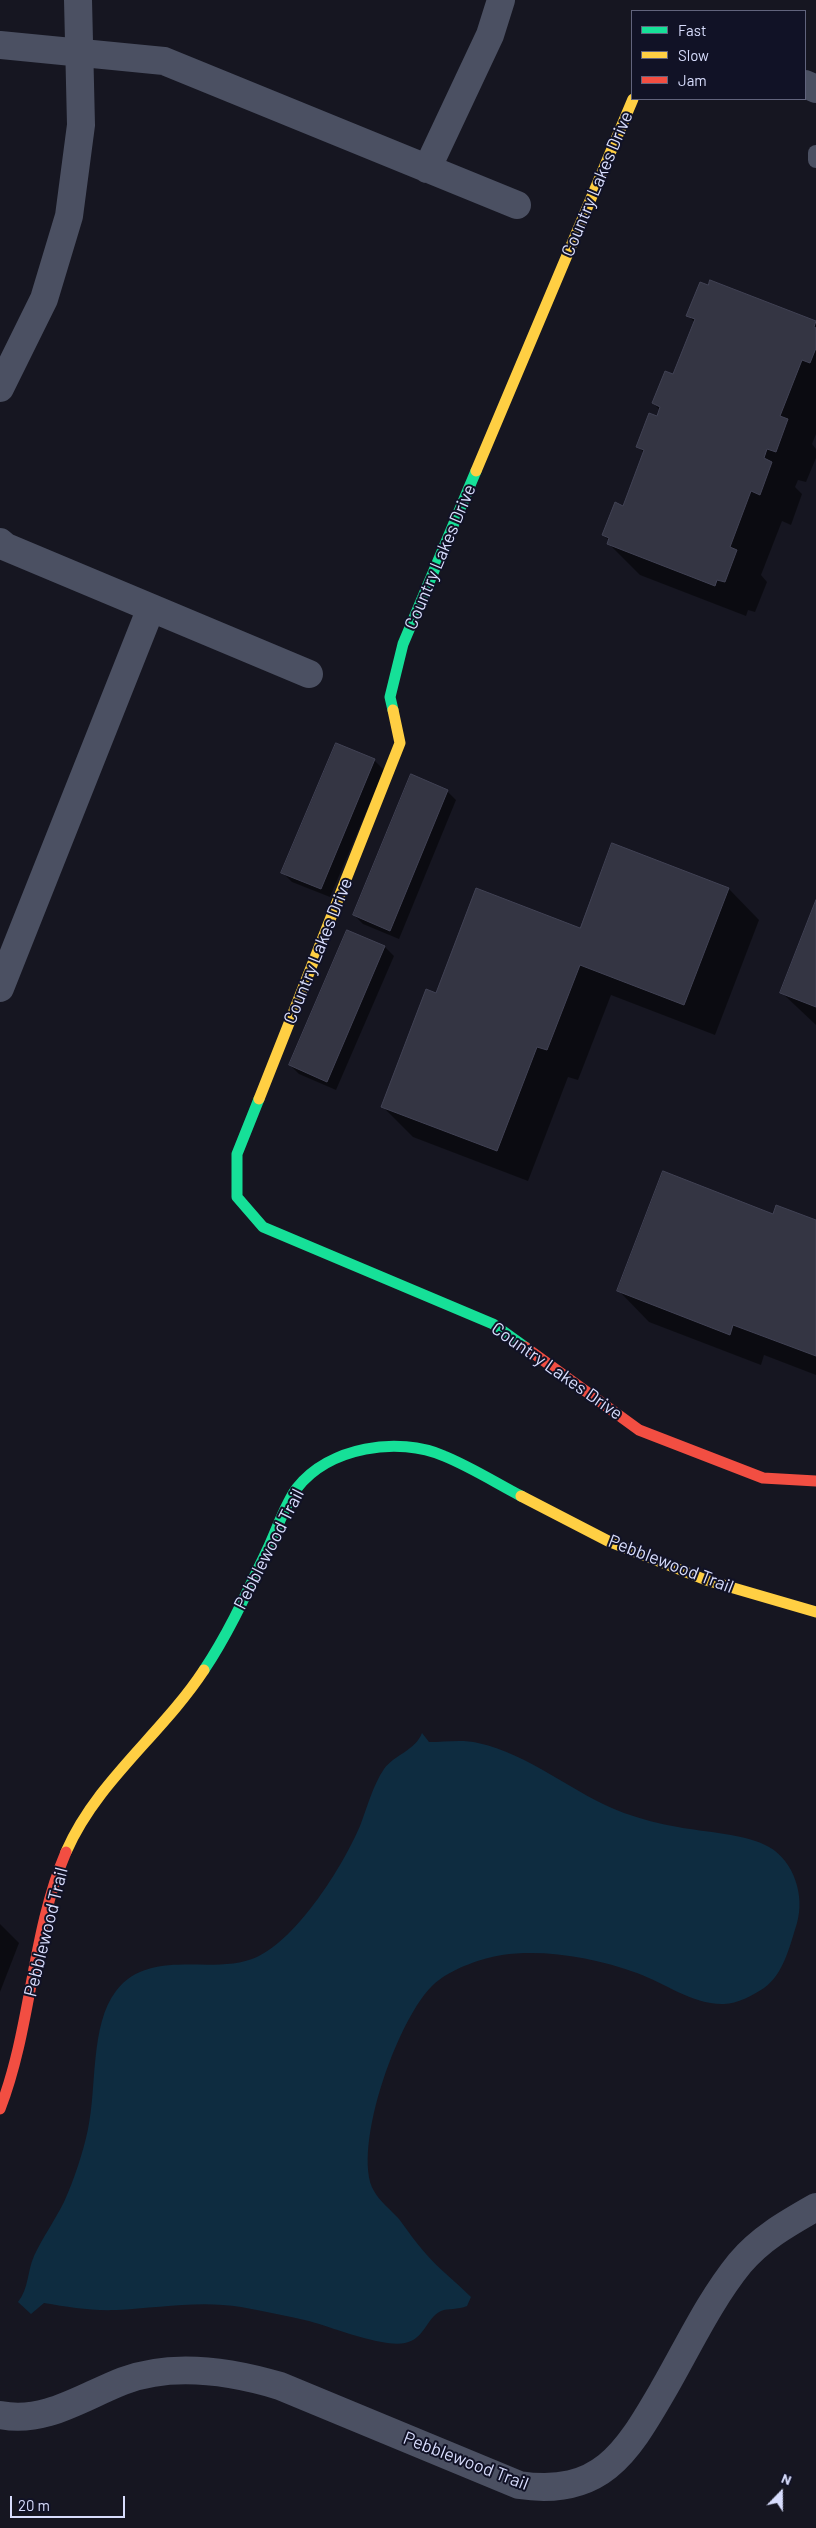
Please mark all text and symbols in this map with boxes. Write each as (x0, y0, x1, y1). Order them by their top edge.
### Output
legend (631, 10, 806, 100)
text: Fast (678, 21, 706, 39)
text: Slow (678, 46, 709, 64)
text: Jam (678, 71, 707, 89)
street label: Country Lakes Drive (557, 108, 637, 260)
street label: Country Lakes Drive (400, 481, 480, 633)
street label: Country Lakes Drive (279, 875, 357, 1027)
street label: Country Lakes Drive (487, 1318, 627, 1424)
street label: Pebblewood Trail (229, 1485, 309, 1613)
street label: Pebblewood Trail (605, 1530, 737, 1598)
street label: Pebblewood Trail (19, 1865, 73, 1999)
street label: Pebblewood Trail (400, 2427, 532, 2495)
north arrow (756, 2468, 806, 2518)
text: N (779, 2469, 794, 2488)
scale bar (12, 2486, 128, 2518)
text: 20 m (18, 2496, 50, 2514)

